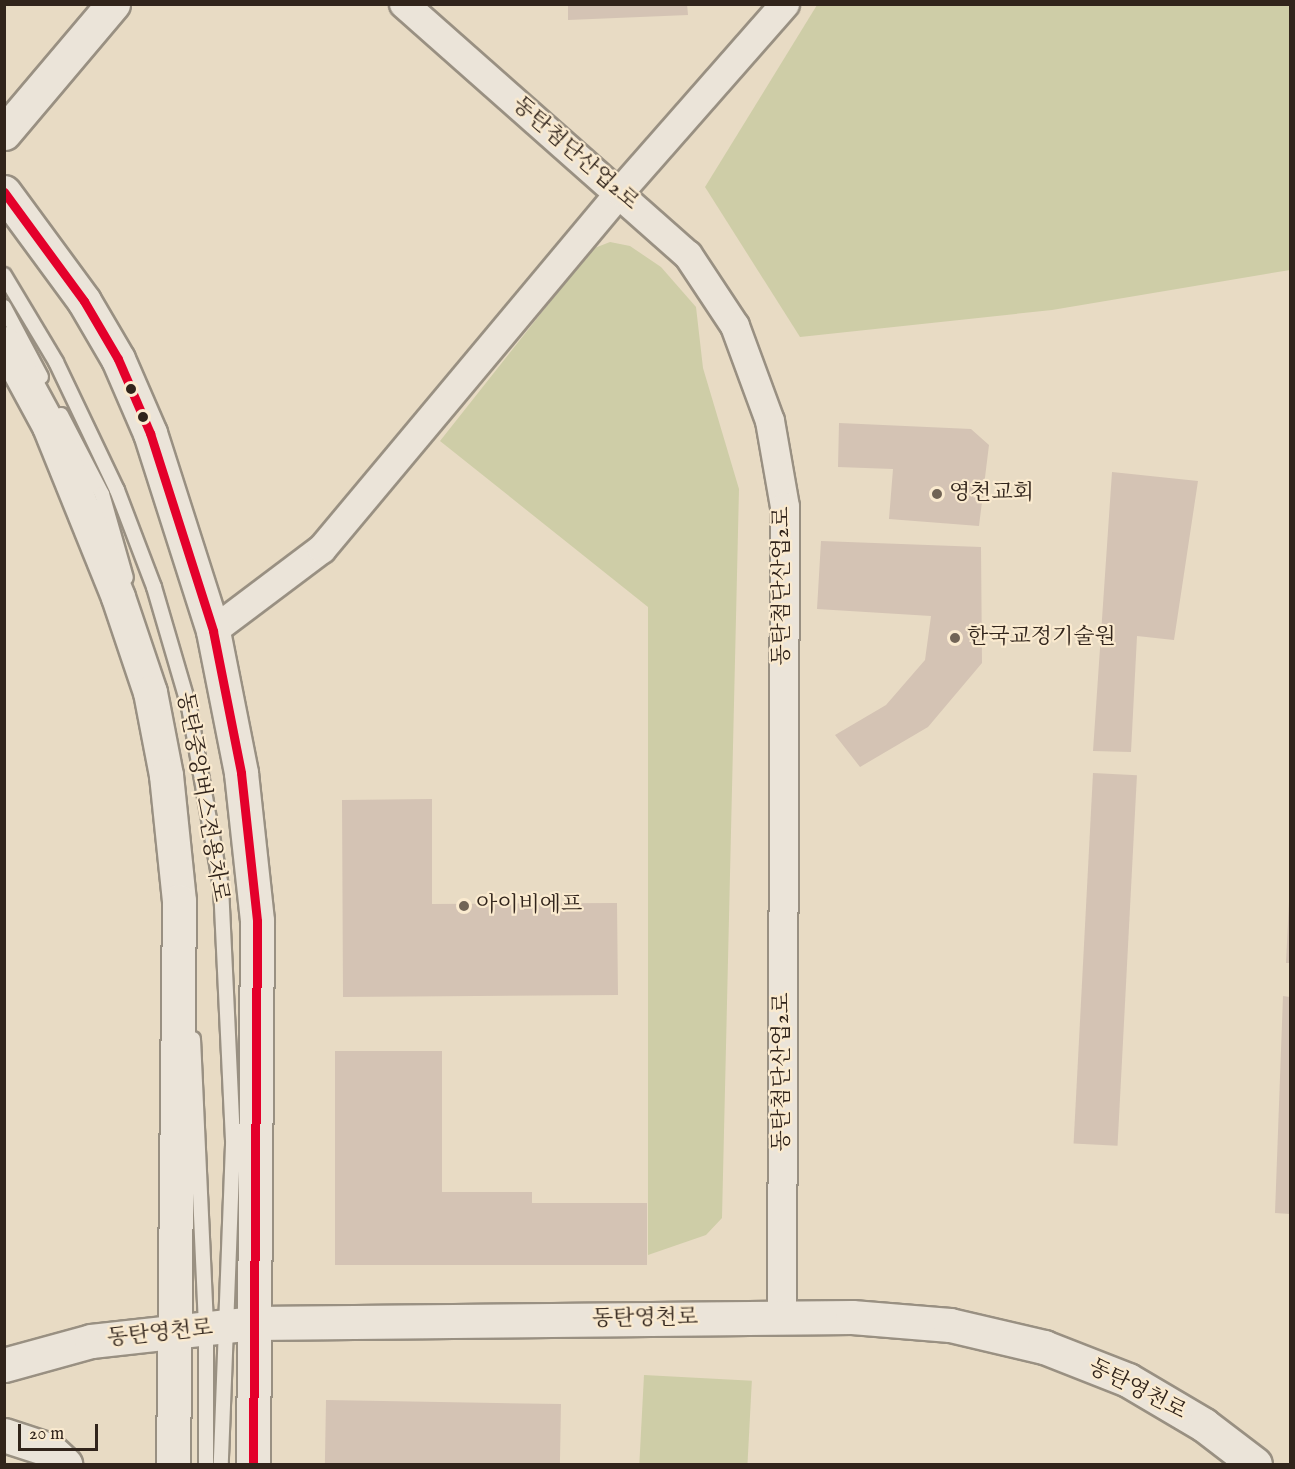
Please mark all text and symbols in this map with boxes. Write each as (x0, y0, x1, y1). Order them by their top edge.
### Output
street label: 동탄첨단산업2로 (506, 92, 644, 216)
unlabelled marker (125, 383, 137, 395)
unlabelled marker (137, 411, 149, 423)
place label: 영천교회 (949, 481, 1034, 507)
marker: 영천교회 (930, 487, 944, 501)
street label: 동탄첨단산업2로 (770, 506, 796, 666)
place label: 한국교정기술원 (967, 625, 1116, 651)
marker: 한국교정기술원 (948, 631, 962, 645)
street label: 동탄중앙버스전용차로 (171, 690, 233, 904)
place label: 아이비에프 (476, 893, 582, 919)
marker: 아이비에프 (457, 899, 471, 913)
street label: 동탄첨단산업2로 (770, 992, 796, 1152)
street label: 동탄영천로 (592, 1305, 698, 1333)
street label: 동탄영천로 (106, 1315, 214, 1353)
street label: 동탄영천로 (1084, 1354, 1190, 1426)
scale bar (21, 1412, 100, 1450)
text: 20 m (29, 1423, 64, 1446)

